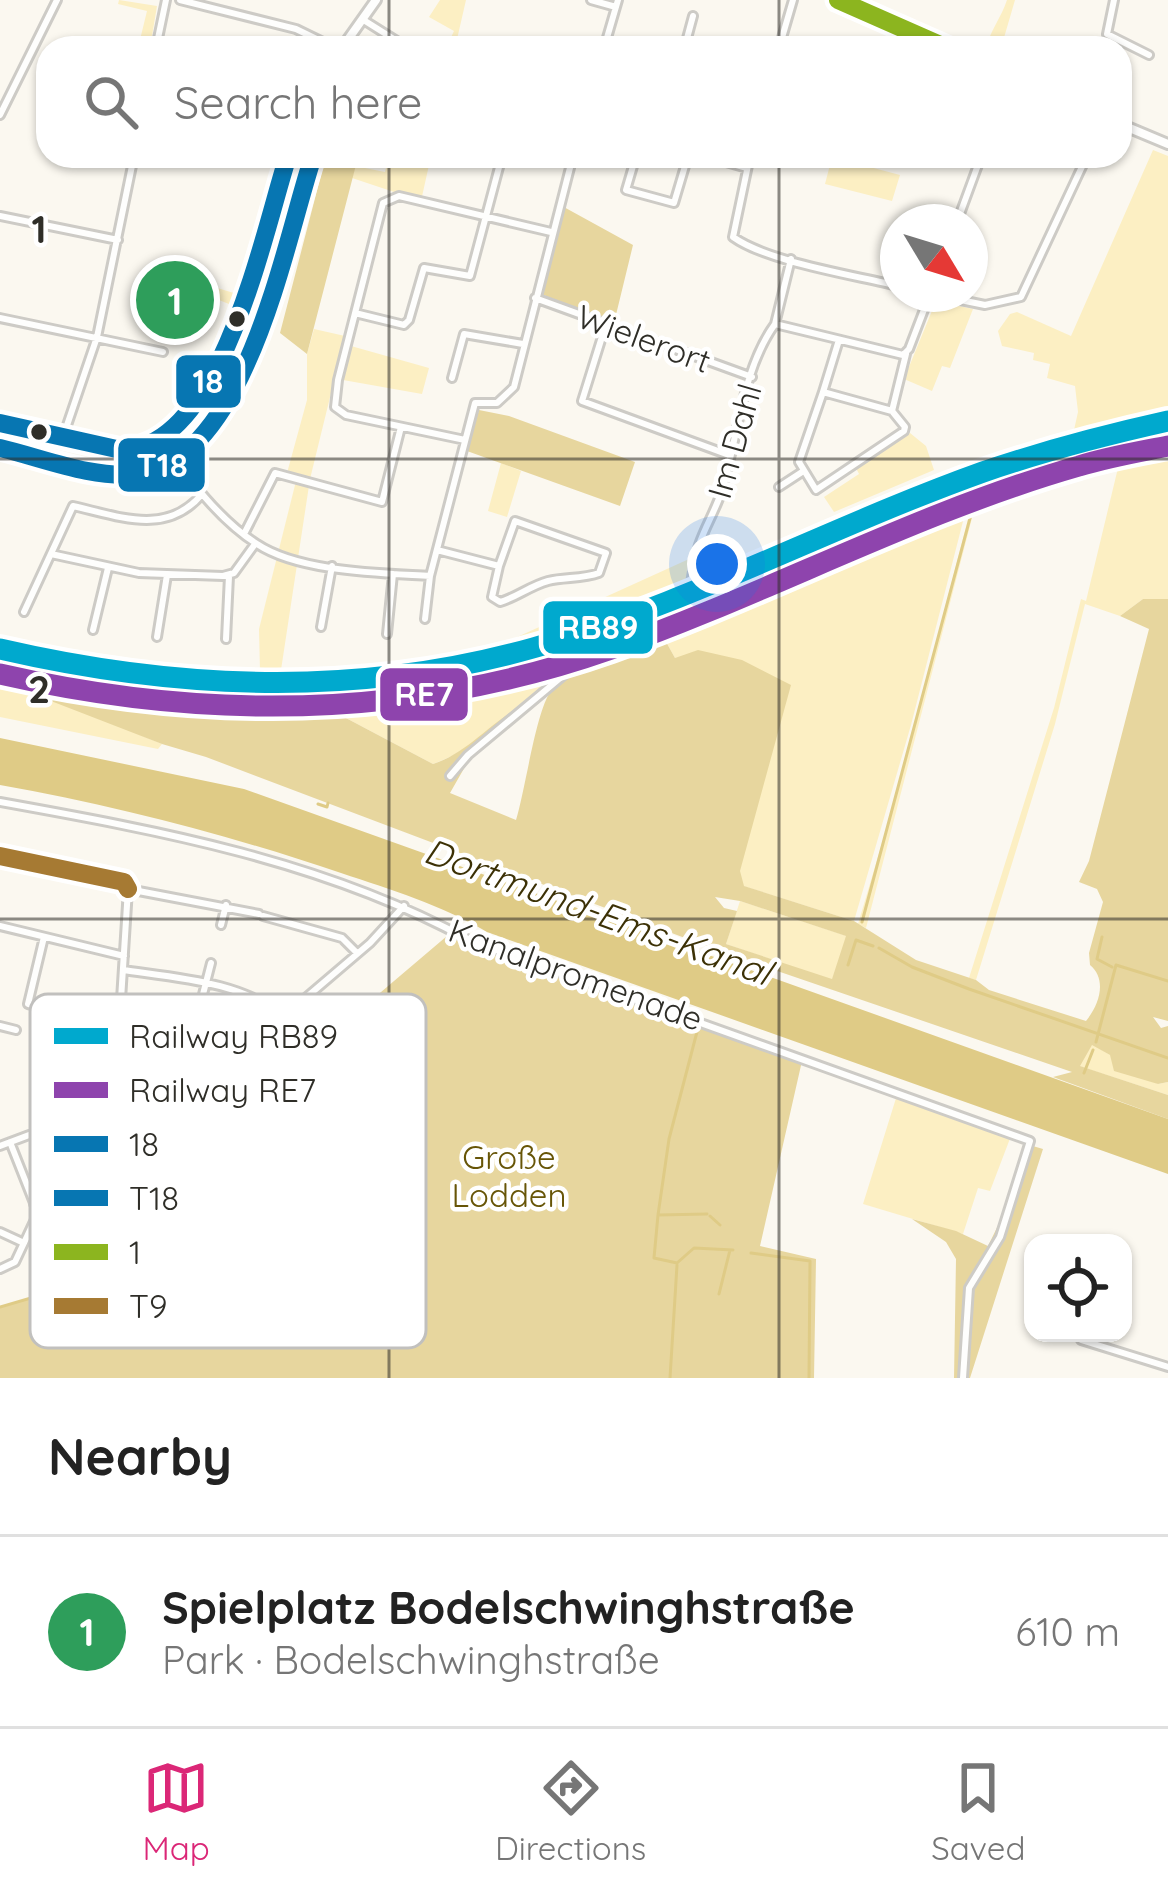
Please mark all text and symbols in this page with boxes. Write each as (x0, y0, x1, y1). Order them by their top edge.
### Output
search box (36, 36, 1132, 168)
icon: search (78, 69, 144, 135)
text: Search here (174, 74, 422, 130)
text: 1 (31, 204, 47, 253)
north arrow (880, 204, 988, 312)
pin: 1 (136, 255, 214, 345)
street label: Wielerort (572, 295, 716, 381)
unlabelled marker (226, 308, 248, 330)
line badge: 18 (174, 353, 243, 410)
text: 18 (193, 360, 223, 401)
street label: Im Dahl (698, 379, 770, 503)
unlabelled marker (28, 421, 50, 443)
line badge: T18 (116, 436, 207, 494)
text: T18 (136, 444, 188, 485)
your location (687, 534, 747, 594)
line badge: RB89 (541, 599, 655, 656)
text: RB89 (557, 606, 639, 647)
text: 2 (28, 664, 50, 713)
line badge: RE7 (378, 666, 470, 723)
text: RE7 (394, 673, 454, 714)
water label: Dortmund-Ems-Kanal (419, 827, 781, 996)
street label: Kanalpromenade (443, 909, 709, 1039)
legend (30, 994, 426, 1348)
text: Railway RB89 (129, 1015, 338, 1056)
text: Railway RE7 (129, 1069, 316, 1110)
text: 18 (129, 1123, 159, 1164)
park label: Große Lodden (451, 1136, 567, 1215)
text: T18 (129, 1177, 179, 1218)
text: 1 (129, 1231, 141, 1272)
map controls (1024, 1234, 1132, 1342)
button: locate (1024, 1234, 1132, 1342)
text: T9 (129, 1285, 167, 1326)
text: Nearby (48, 1424, 232, 1488)
text: Spielplatz Bodelschwinghstraße (162, 1579, 855, 1635)
text: 1 (79, 1607, 95, 1656)
text: 610 m (1015, 1607, 1120, 1656)
text: Park · Bodelschwinghstraße (162, 1635, 660, 1684)
tab: Map (143, 1755, 210, 1868)
tab: Directions (495, 1755, 646, 1868)
tab: Saved (931, 1755, 1025, 1868)

